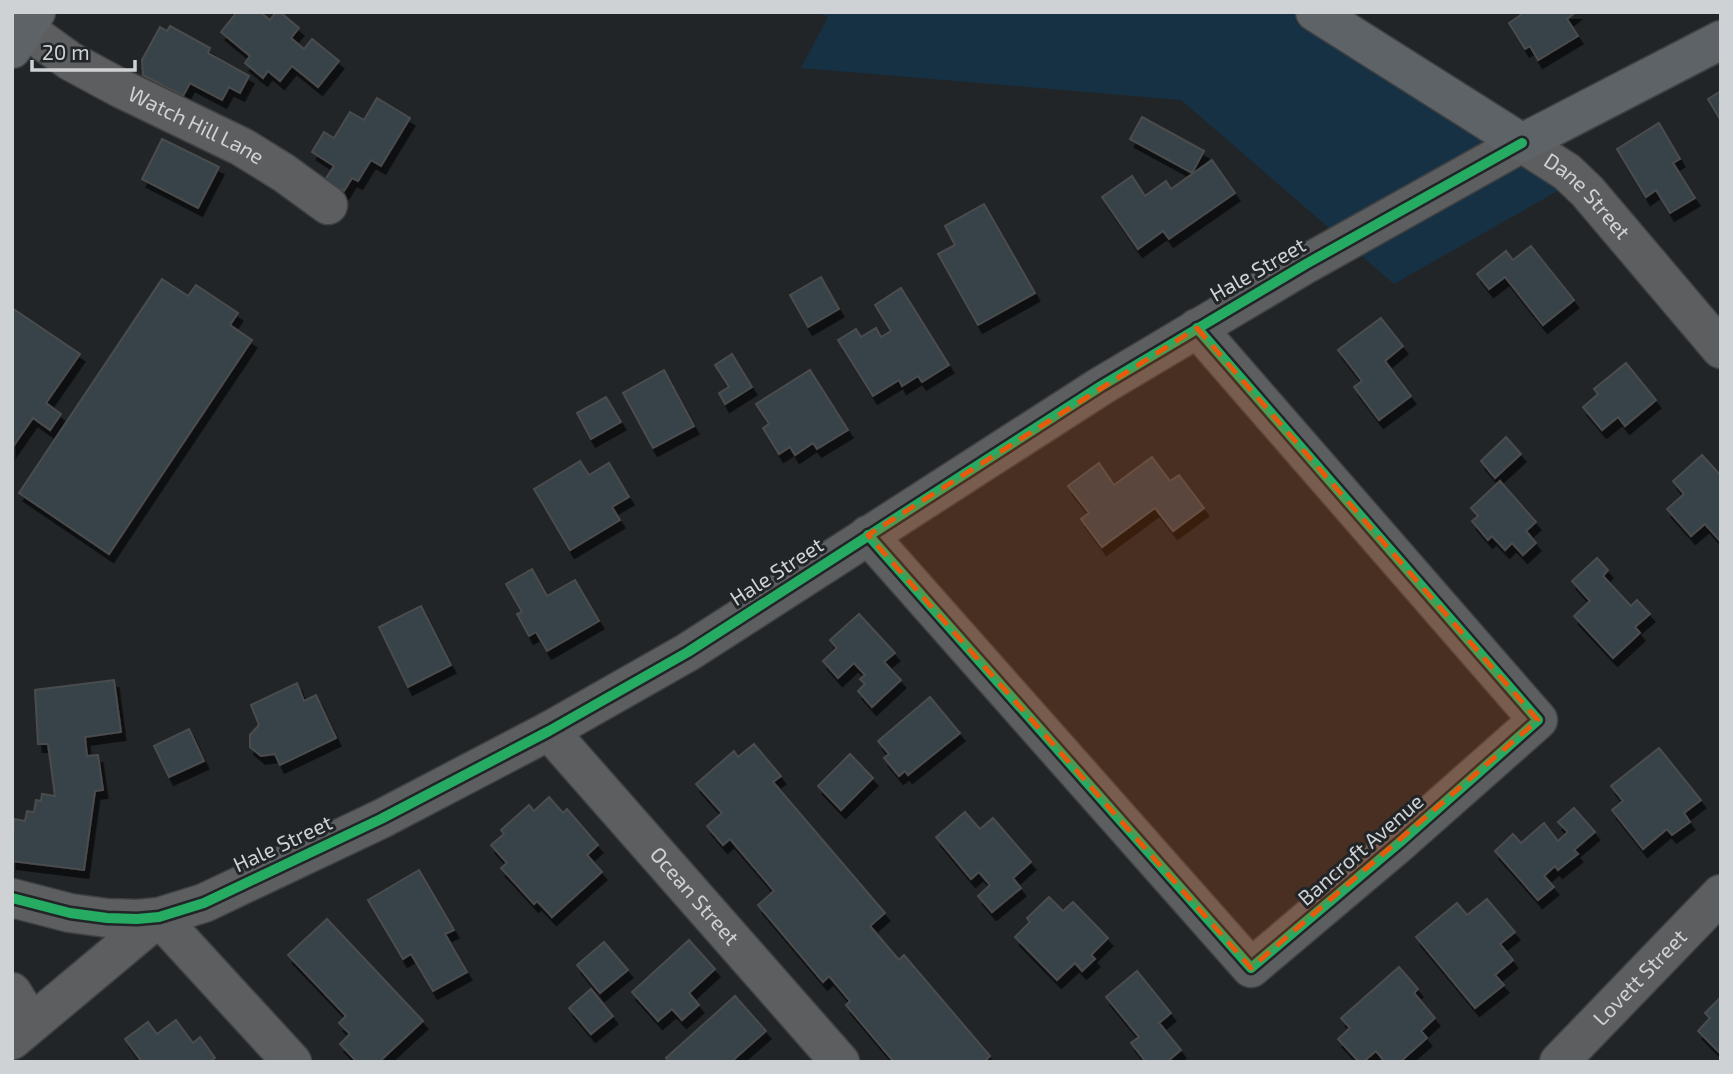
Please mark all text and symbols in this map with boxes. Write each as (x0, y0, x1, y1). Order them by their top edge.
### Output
scale bar (32, 28, 135, 72)
text: 20 m (42, 39, 90, 64)
street label: Watch Hill Lane (125, 80, 269, 169)
street label: Dane Street (1540, 147, 1636, 244)
street label: Hale Street (1205, 231, 1309, 306)
street label: Hale Street (725, 531, 827, 610)
street label: Bancroft Avenue (1292, 788, 1428, 910)
street label: Hale Street (229, 809, 336, 876)
street label: Ocean Street (646, 841, 745, 949)
street label: Lovett Street (1587, 923, 1691, 1030)

